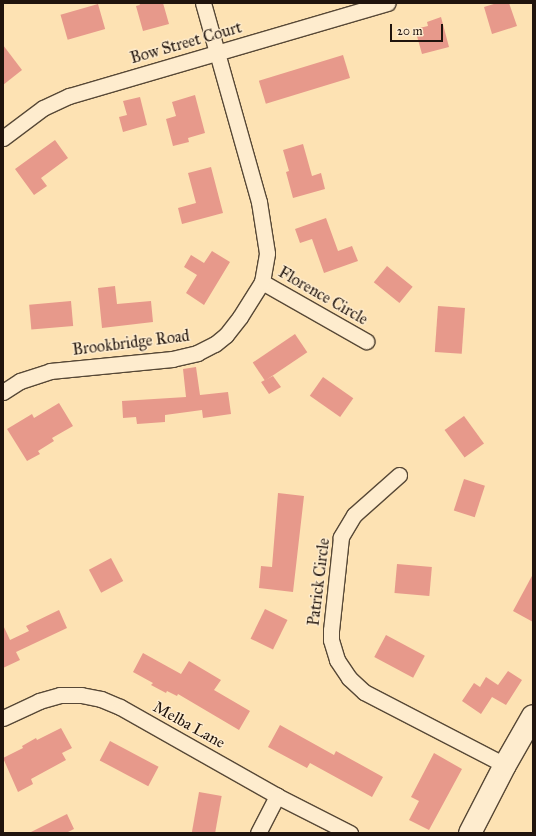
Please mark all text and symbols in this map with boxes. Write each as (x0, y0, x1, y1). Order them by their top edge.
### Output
scale bar (392, 16, 445, 42)
street label: Bow Street Court (128, 18, 244, 68)
text: 20 m (397, 24, 423, 38)
street label: Florence Circle (275, 263, 371, 329)
street label: Brookbridge Road (71, 326, 191, 360)
street label: Patrick Circle (304, 537, 334, 627)
street label: Melba Lane (150, 697, 228, 753)

